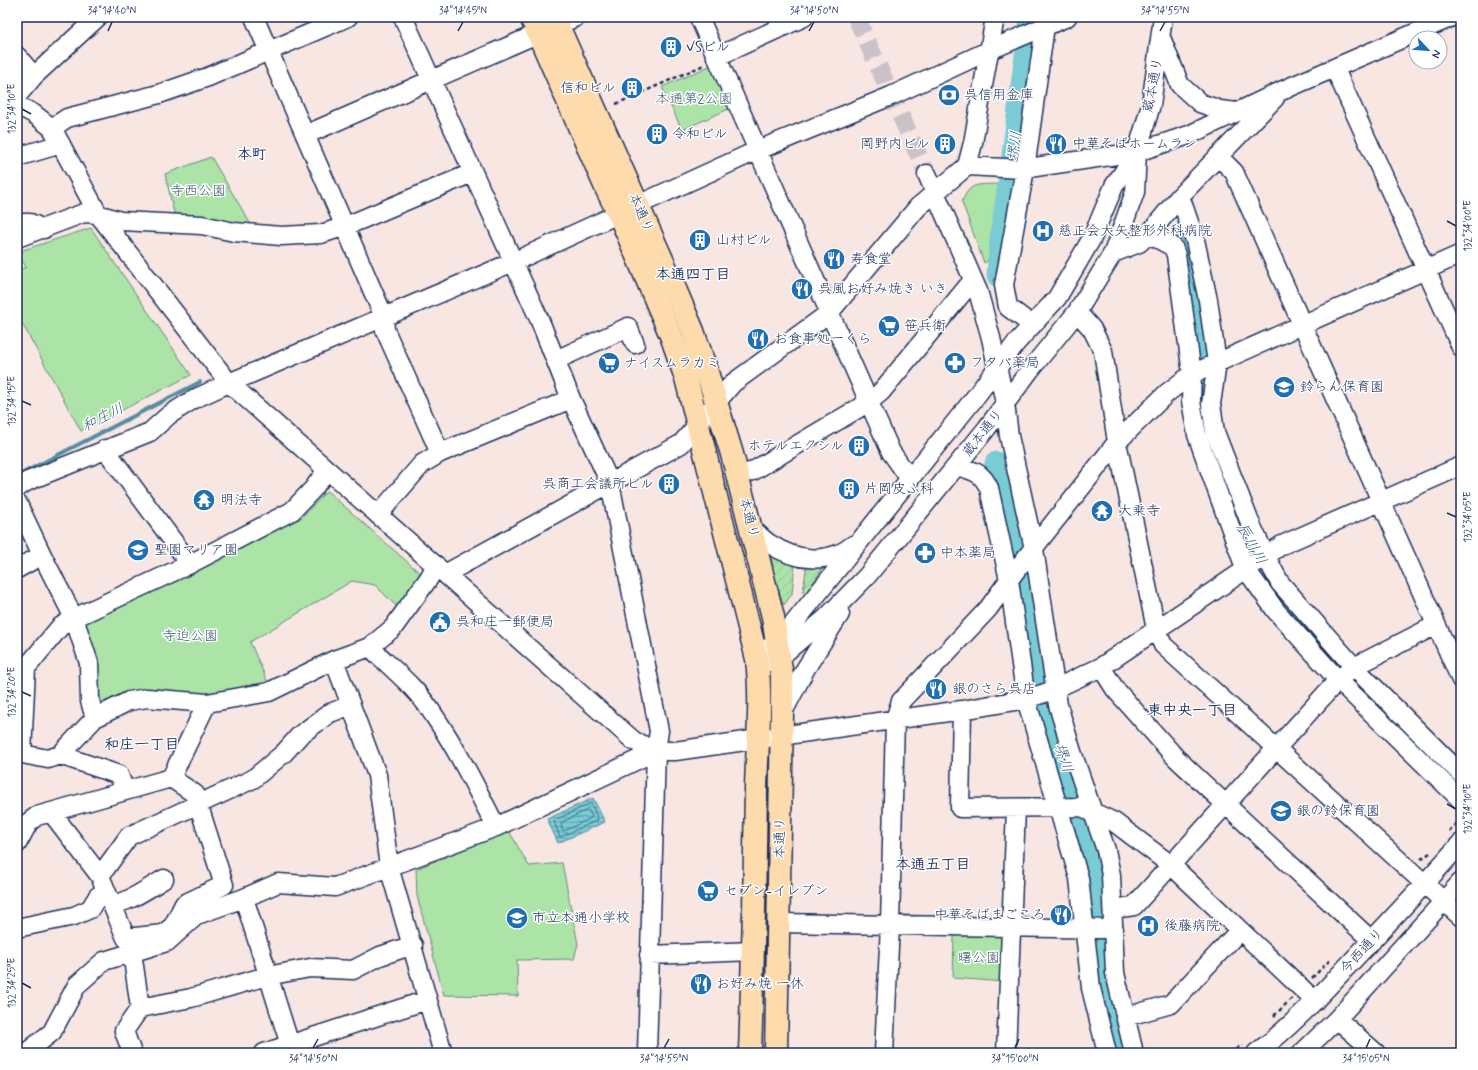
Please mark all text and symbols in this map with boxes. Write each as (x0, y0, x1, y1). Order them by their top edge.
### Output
text: 34°14'40"N (88, 4, 137, 18)
text: 34°14'45"N (439, 4, 487, 18)
text: 34°14'50"N (790, 4, 839, 18)
text: 34°14'55"N (1141, 4, 1189, 18)
north arrow (1408, 30, 1448, 70)
building icon: VSビル (658, 34, 684, 60)
place label: VSビル (686, 38, 730, 56)
text: N (1428, 48, 1444, 60)
street label: 蔵本通り (1139, 56, 1167, 114)
building icon: 信和ビル (619, 75, 645, 101)
place label: 信和ビル (560, 79, 616, 97)
bank icon: 呉信用金庫 (936, 82, 962, 108)
text: 132°34'10"E (5, 84, 19, 134)
place label: 呉信用金庫 (964, 86, 1034, 104)
park label: 本通第2公園 (656, 90, 732, 108)
building icon: 令和ビル (644, 121, 670, 147)
place label: 令和ビル (672, 125, 728, 143)
water label: 堺川 (1003, 130, 1027, 162)
building icon: 岡野内ビル (932, 131, 958, 157)
restaurant icon: 中華そばホームラン (1043, 131, 1069, 157)
place label: 岡野内ビル (860, 135, 930, 153)
place label: 中華そばホームラン (1072, 135, 1197, 153)
district label: 本町 (237, 145, 267, 165)
park label: 寺西公園 (170, 182, 226, 200)
street label: 本通り (624, 190, 658, 236)
text: 132°34'00"E (1461, 200, 1475, 252)
hospital icon: 慈正会大矢整形外科病院 (1030, 218, 1056, 244)
place label: 慈正会大矢整形外科病院 (1058, 222, 1212, 240)
building icon: 山村ビル (687, 227, 713, 253)
place label: 山村ビル (716, 231, 772, 249)
restaurant icon: 寿食堂 (821, 246, 847, 272)
place label: 寿食堂 (850, 250, 892, 268)
district label: 本通四丁目 (655, 265, 731, 285)
restaurant icon: 呉風お好み焼き いき (789, 276, 815, 302)
place label: 呉風お好み焼き いき (818, 280, 948, 298)
supermarket icon: 笹兵衛 (876, 313, 902, 339)
place label: 笹兵衛 (904, 317, 946, 335)
restaurant icon: お食事処一くら (745, 326, 771, 352)
place label: お食事処一くら (774, 330, 872, 348)
supermarket icon: ナイスムラカミ (596, 350, 622, 376)
pharmacy icon: フタバ薬局 (942, 350, 968, 376)
place label: ナイスムラカミ (624, 354, 720, 372)
place label: フタバ薬局 (970, 354, 1040, 372)
school or university icon: 鈴らん保育園 (1271, 374, 1297, 400)
text: 132°34'15"E (5, 376, 19, 426)
place label: 鈴らん保育園 (1300, 378, 1384, 396)
water label: 和庄川 (78, 399, 128, 437)
street label: 蔵本通り (959, 405, 1007, 461)
building icon: ホテルエクシル (846, 433, 872, 459)
place label: ホテルエクシル (747, 437, 844, 455)
building icon: 呉商工会議所ビル (656, 471, 682, 497)
place label: 呉商工会議所ビル (542, 475, 654, 493)
building icon: 片岡皮ふ科 (836, 476, 862, 502)
place label: 片岡皮ふ科 (864, 480, 934, 498)
temple icon: 明法寺 (191, 487, 217, 513)
place label: 明法寺 (220, 491, 262, 509)
text: 132°34'05"E (1461, 491, 1475, 543)
street label: 本通り (735, 495, 763, 541)
temple icon: 大乗寺 (1089, 498, 1115, 524)
place label: 大乗寺 (1118, 502, 1160, 520)
water label: 辰川川 (1231, 519, 1271, 569)
school or university icon: 聖園マリア園 (125, 537, 151, 563)
pharmacy icon: 中本薬局 (912, 540, 938, 566)
place label: 聖園マリア園 (154, 541, 238, 559)
place label: 中本薬局 (940, 544, 996, 562)
public building icon: 呉和庄一郵便局 (427, 609, 453, 635)
place label: 呉和庄一郵便局 (456, 613, 554, 631)
park label: 寺迫公園 (162, 627, 218, 645)
text: 132°34'20"E (5, 666, 19, 717)
restaurant icon: 銀のさら呉店 (923, 676, 949, 702)
place label: 銀のさら呉店 (952, 680, 1036, 698)
district label: 東中央一丁目 (1147, 701, 1237, 721)
district label: 和庄一丁目 (104, 735, 180, 755)
water label: 堺川 (1049, 741, 1077, 775)
text: 132°34'10"E (1461, 784, 1475, 834)
school or university icon: 銀の鈴保育園 (1268, 798, 1294, 824)
place label: 銀の鈴保育園 (1296, 802, 1380, 820)
street label: 本通り (771, 817, 789, 859)
district label: 本通五丁目 (895, 855, 971, 875)
supermarket icon: セブン-イレブン (695, 878, 721, 904)
place label: セブン-イレブン (724, 882, 828, 900)
restaurant icon: 中華そばまごころ (1048, 902, 1074, 928)
school or university icon: 市立本通小学校 (504, 905, 530, 931)
place label: 中華そばまごころ (934, 906, 1046, 924)
place label: 市立本通小学校 (532, 909, 630, 927)
hospital icon: 後藤病院 (1135, 913, 1161, 939)
place label: 後藤病院 (1164, 917, 1220, 935)
street label: 今西通り (1336, 924, 1388, 978)
park label: 曙公園 (958, 949, 1000, 967)
text: 132°34'25"E (5, 958, 19, 1008)
restaurant icon: お好み焼 一休 (688, 971, 714, 997)
place label: お好み焼 一休 (716, 975, 804, 993)
text: 34°14'50"N (289, 1052, 338, 1066)
text: 34°14'55"N (640, 1052, 688, 1066)
text: 34°15'00"N (991, 1052, 1039, 1066)
text: 34°15'05"N (1342, 1052, 1390, 1066)

